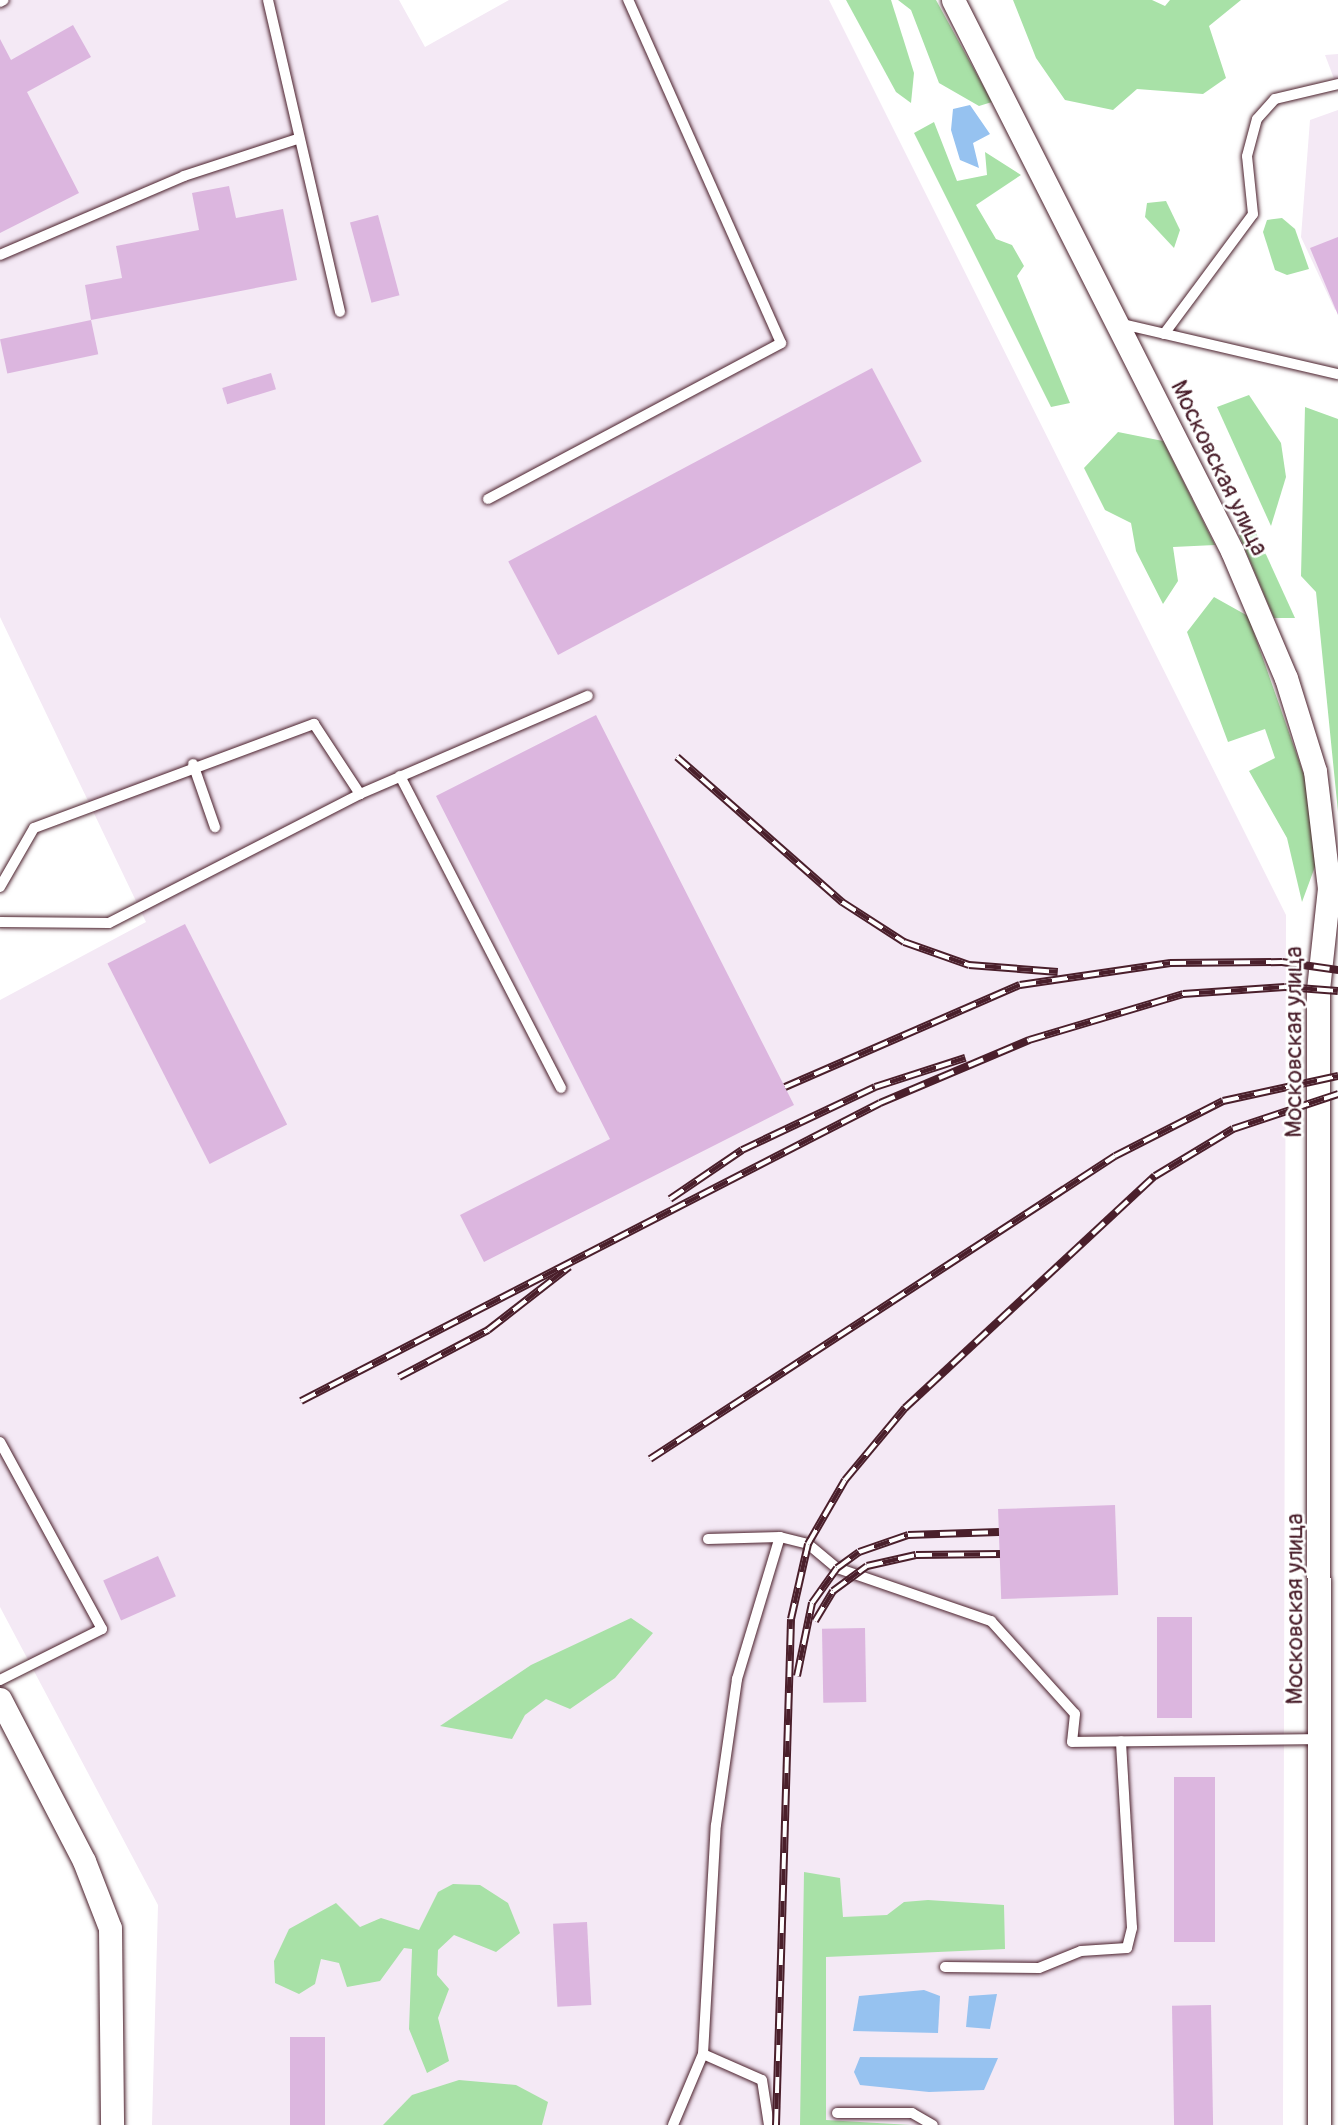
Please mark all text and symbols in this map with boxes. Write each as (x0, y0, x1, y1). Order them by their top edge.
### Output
street label: Московская улица (1164, 376, 1274, 560)
street label: Московская улица (1280, 946, 1308, 1138)
street label: Московская улица (1281, 1513, 1309, 1705)

